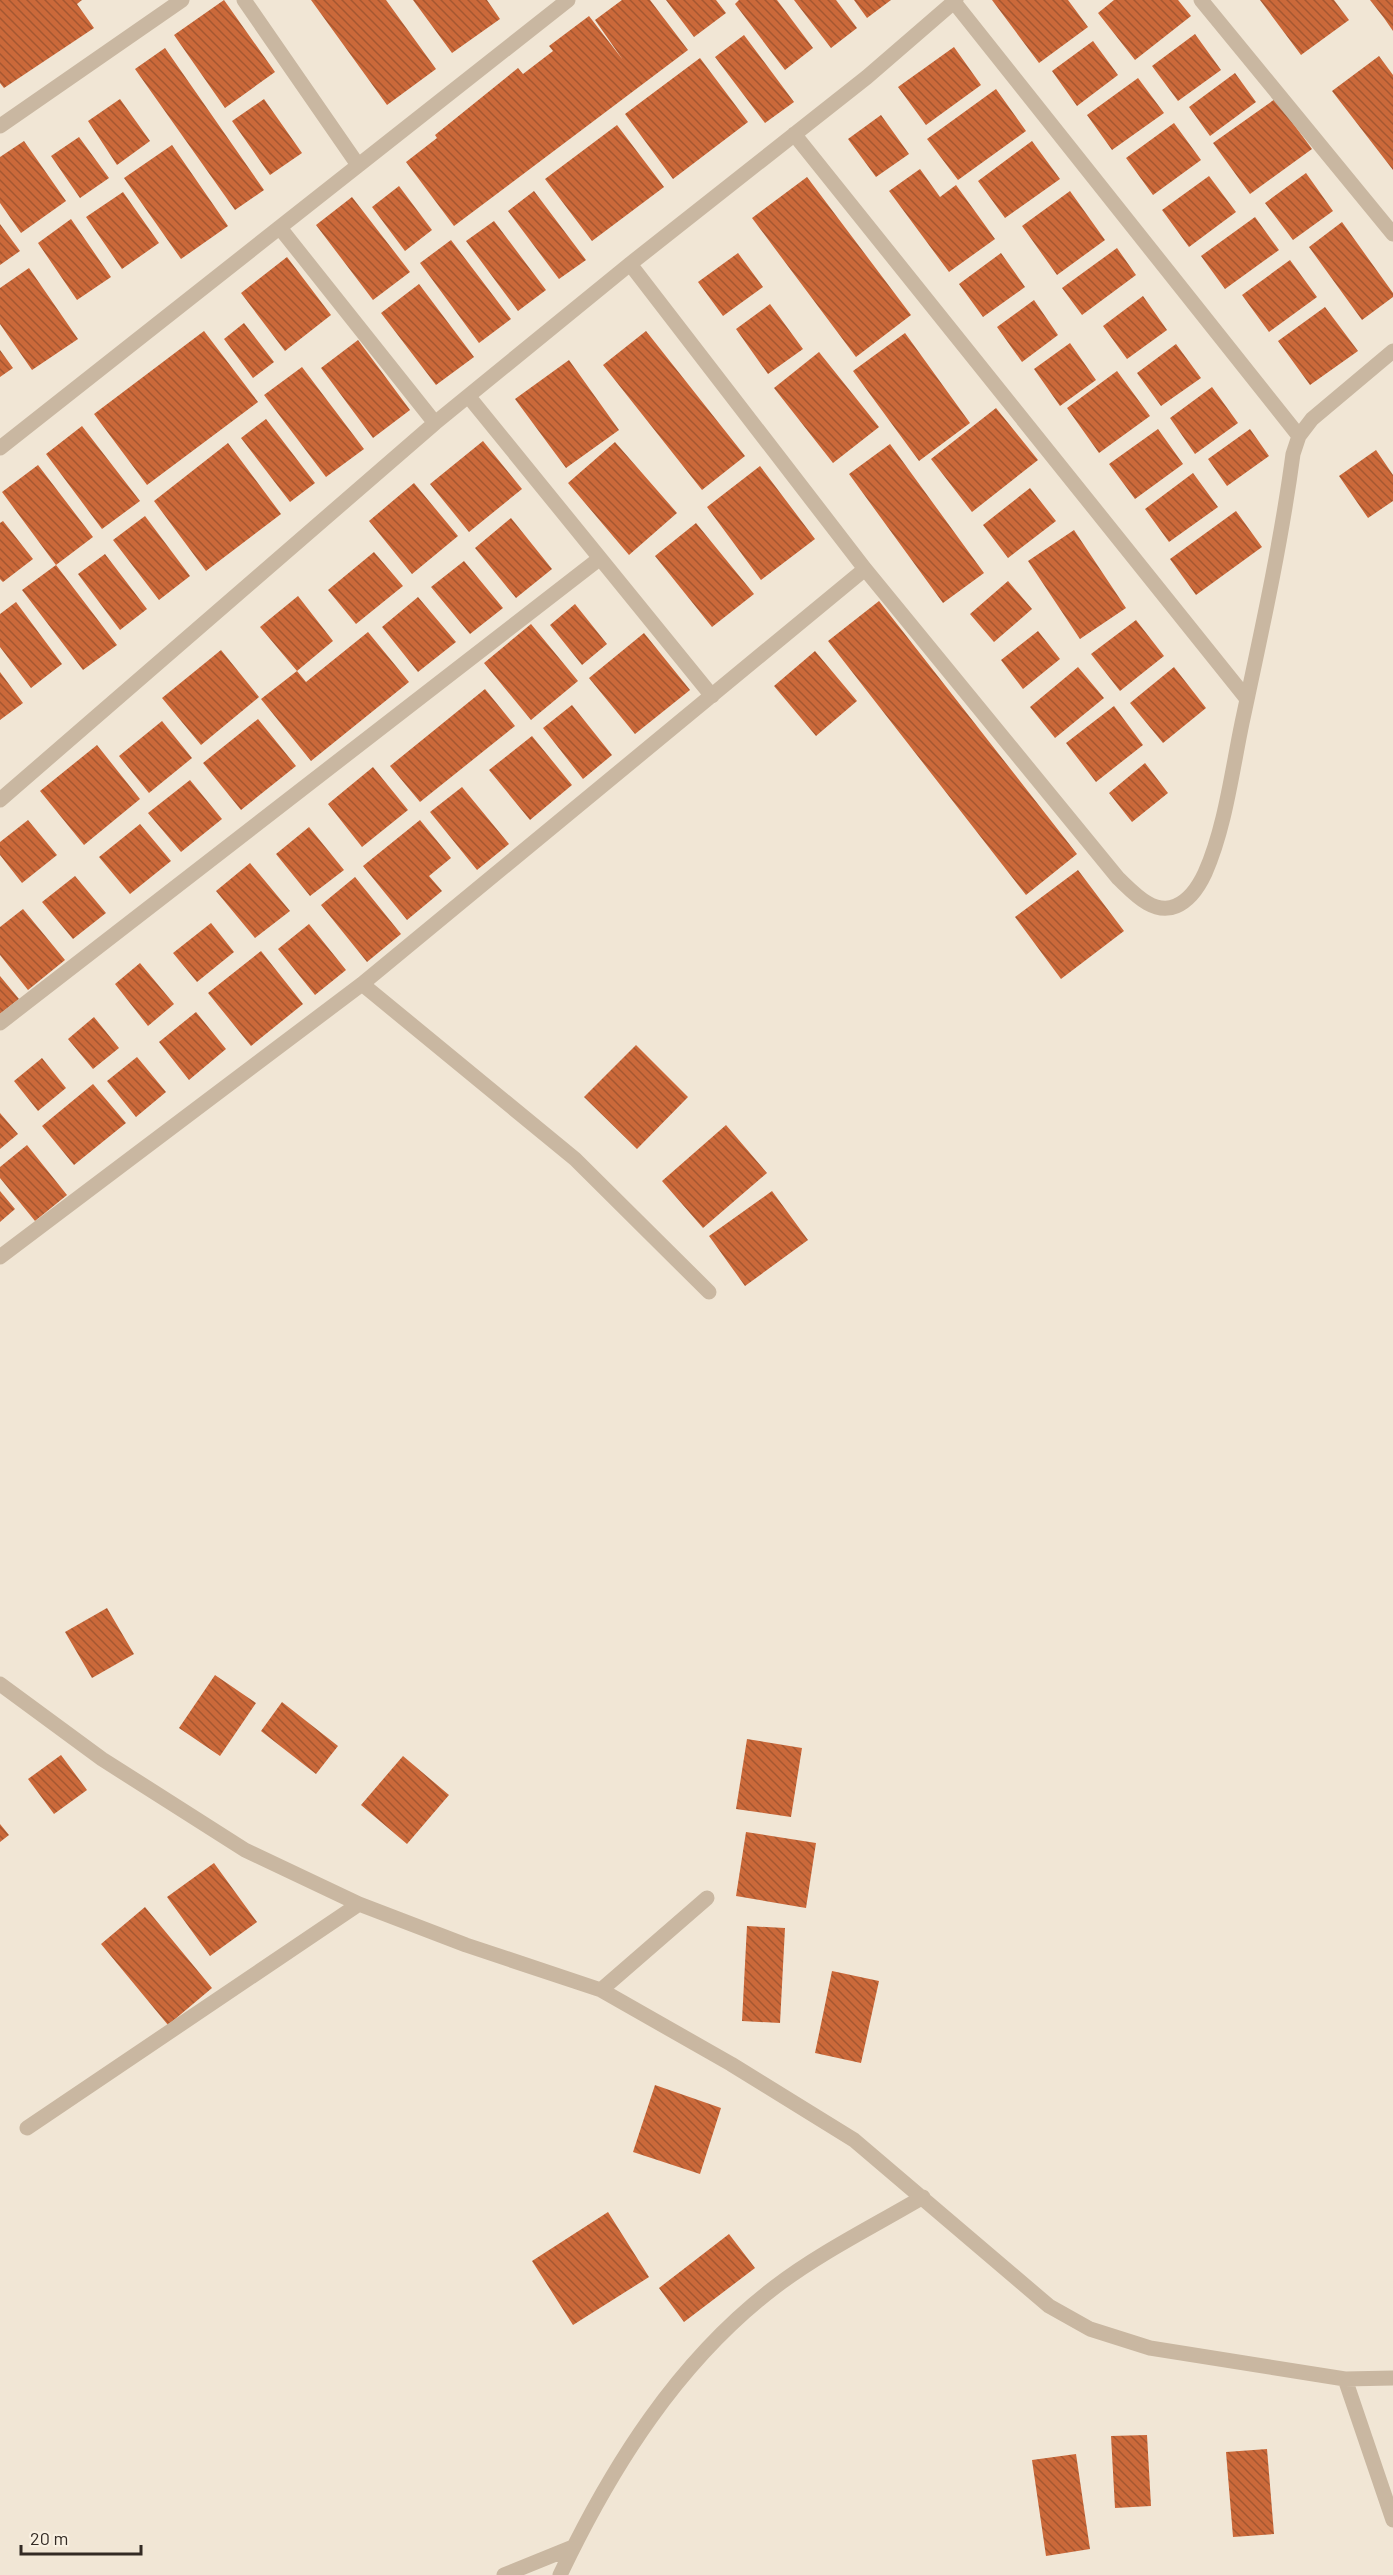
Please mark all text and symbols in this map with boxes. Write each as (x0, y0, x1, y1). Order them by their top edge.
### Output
scale bar (21, 2518, 141, 2556)
text: 20 m (30, 2527, 68, 2549)

